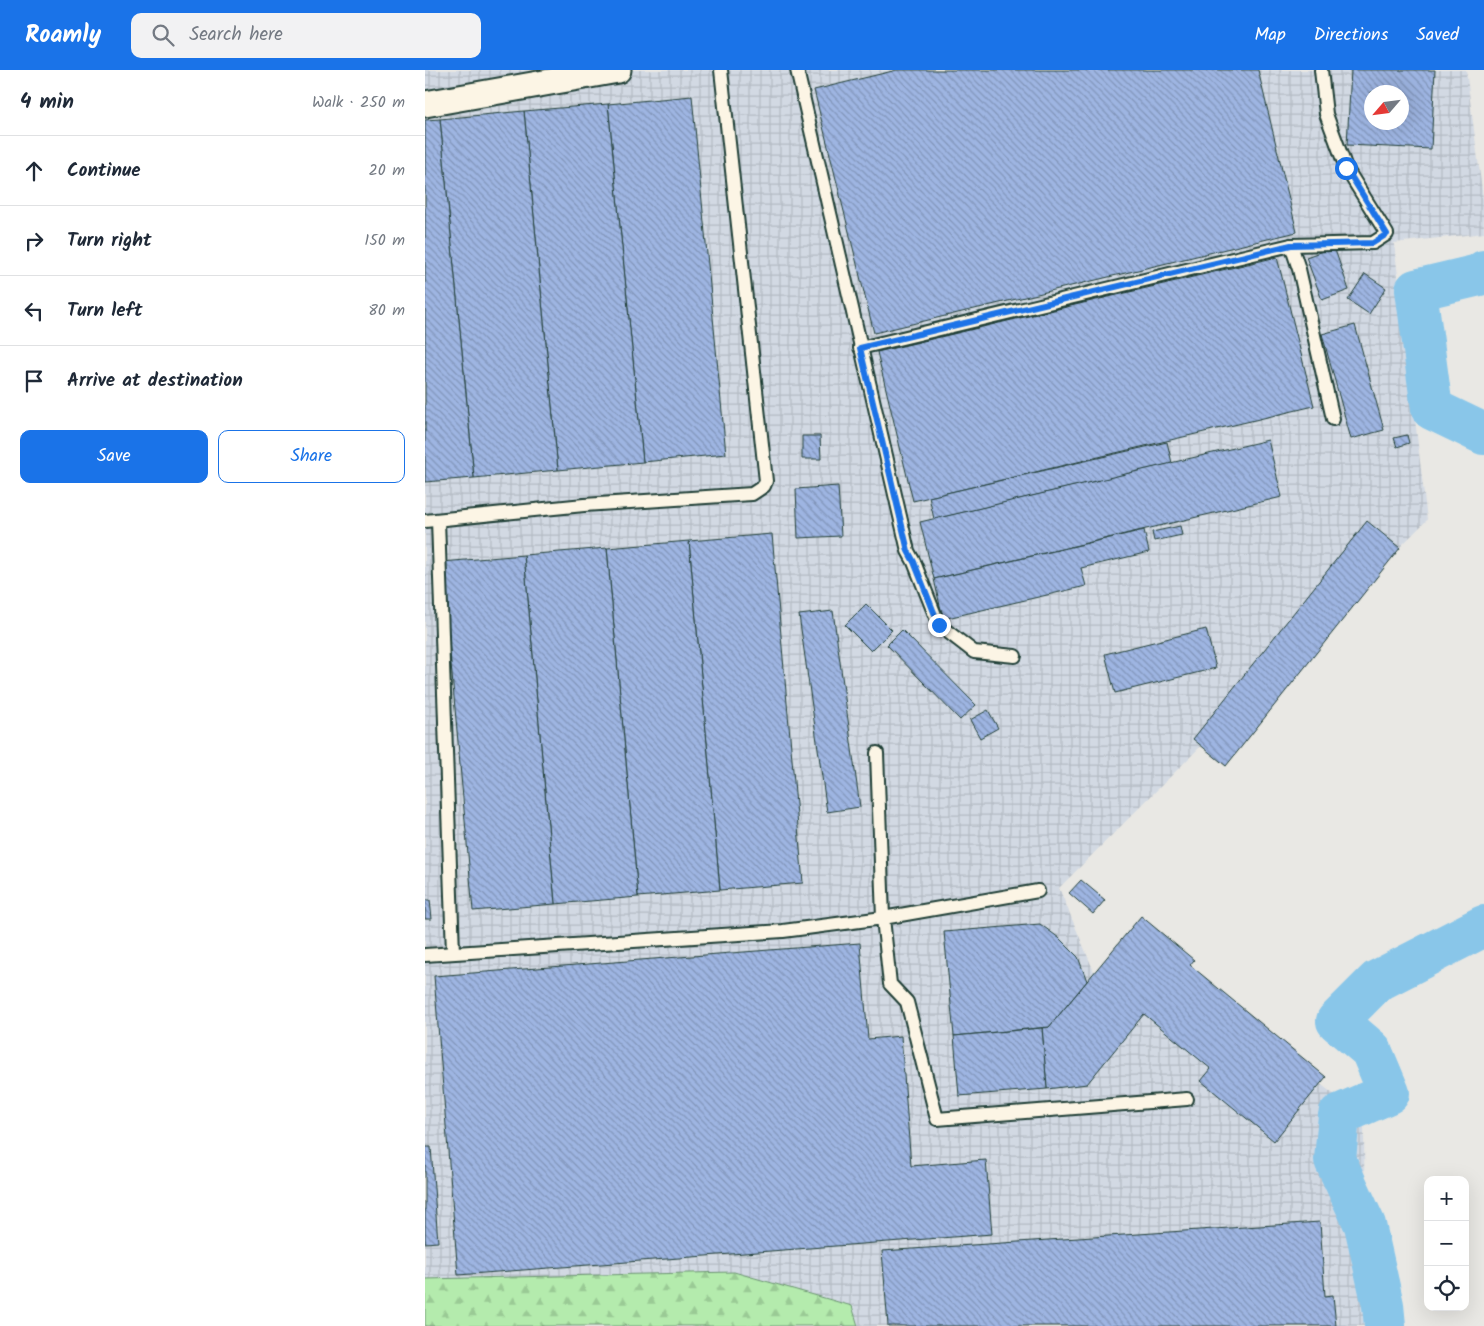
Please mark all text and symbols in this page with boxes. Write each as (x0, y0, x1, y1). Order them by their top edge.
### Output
search box (131, 13, 481, 58)
text: Roamly (25, 16, 101, 55)
text: Search here (189, 20, 283, 50)
icon: search (149, 21, 177, 49)
text: Map (1254, 21, 1286, 50)
text: Directions (1314, 21, 1388, 50)
text: Saved (1416, 21, 1459, 50)
north arrow (1364, 85, 1409, 130)
text: 4 min (20, 86, 74, 119)
text: Walk · 250 m (312, 90, 405, 115)
text: Continue (67, 156, 140, 186)
icon: ahead (20, 157, 48, 185)
route start (1335, 157, 1358, 180)
text: 20 m (369, 158, 405, 183)
text: Turn right (67, 226, 152, 256)
icon: right (20, 227, 48, 255)
text: 150 m (364, 228, 405, 253)
text: Turn left (67, 296, 142, 326)
icon: left (20, 297, 48, 325)
text: 80 m (368, 298, 405, 323)
text: Arrive at destination (67, 366, 243, 396)
icon: arrive (20, 367, 48, 395)
button: Save (20, 430, 208, 483)
button: Share (218, 430, 405, 483)
route end (928, 614, 951, 637)
map controls (1424, 1176, 1469, 1311)
button: + (1424, 1176, 1469, 1221)
button: − (1424, 1221, 1469, 1266)
button: locate (1424, 1266, 1469, 1311)

